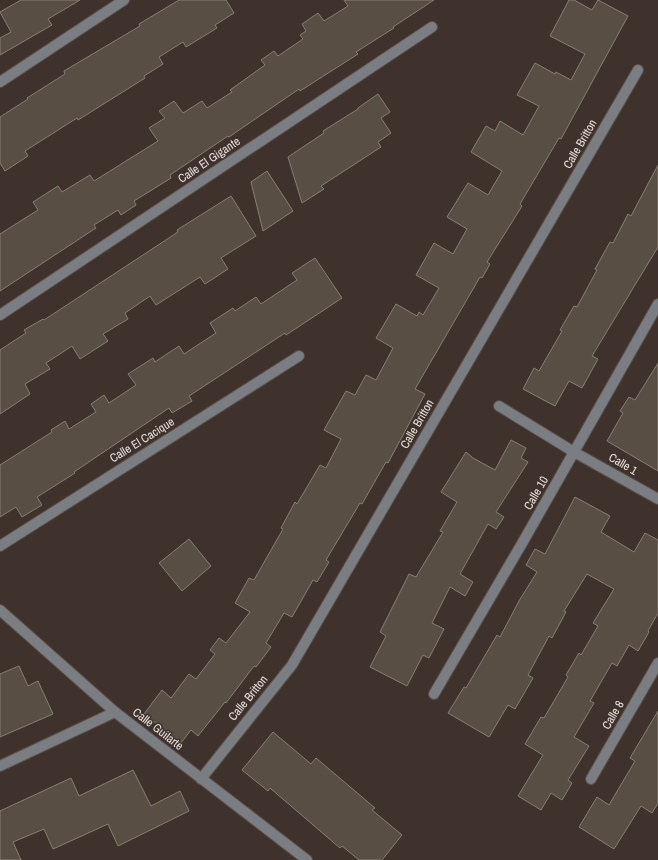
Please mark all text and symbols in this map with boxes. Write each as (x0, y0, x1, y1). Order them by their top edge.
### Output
street label: Calle Britton (560, 117, 600, 171)
street label: Calle El Gigante (175, 133, 243, 187)
street label: Calle Britton (397, 397, 437, 451)
street label: Calle El Cacique (107, 414, 177, 466)
street label: Calle 1 (606, 449, 641, 479)
street label: Calle 10 (520, 473, 552, 513)
street label: Calle Britton (225, 672, 271, 724)
street label: Calle 8 (598, 698, 628, 732)
street label: Calle Guilarte (129, 704, 187, 754)

